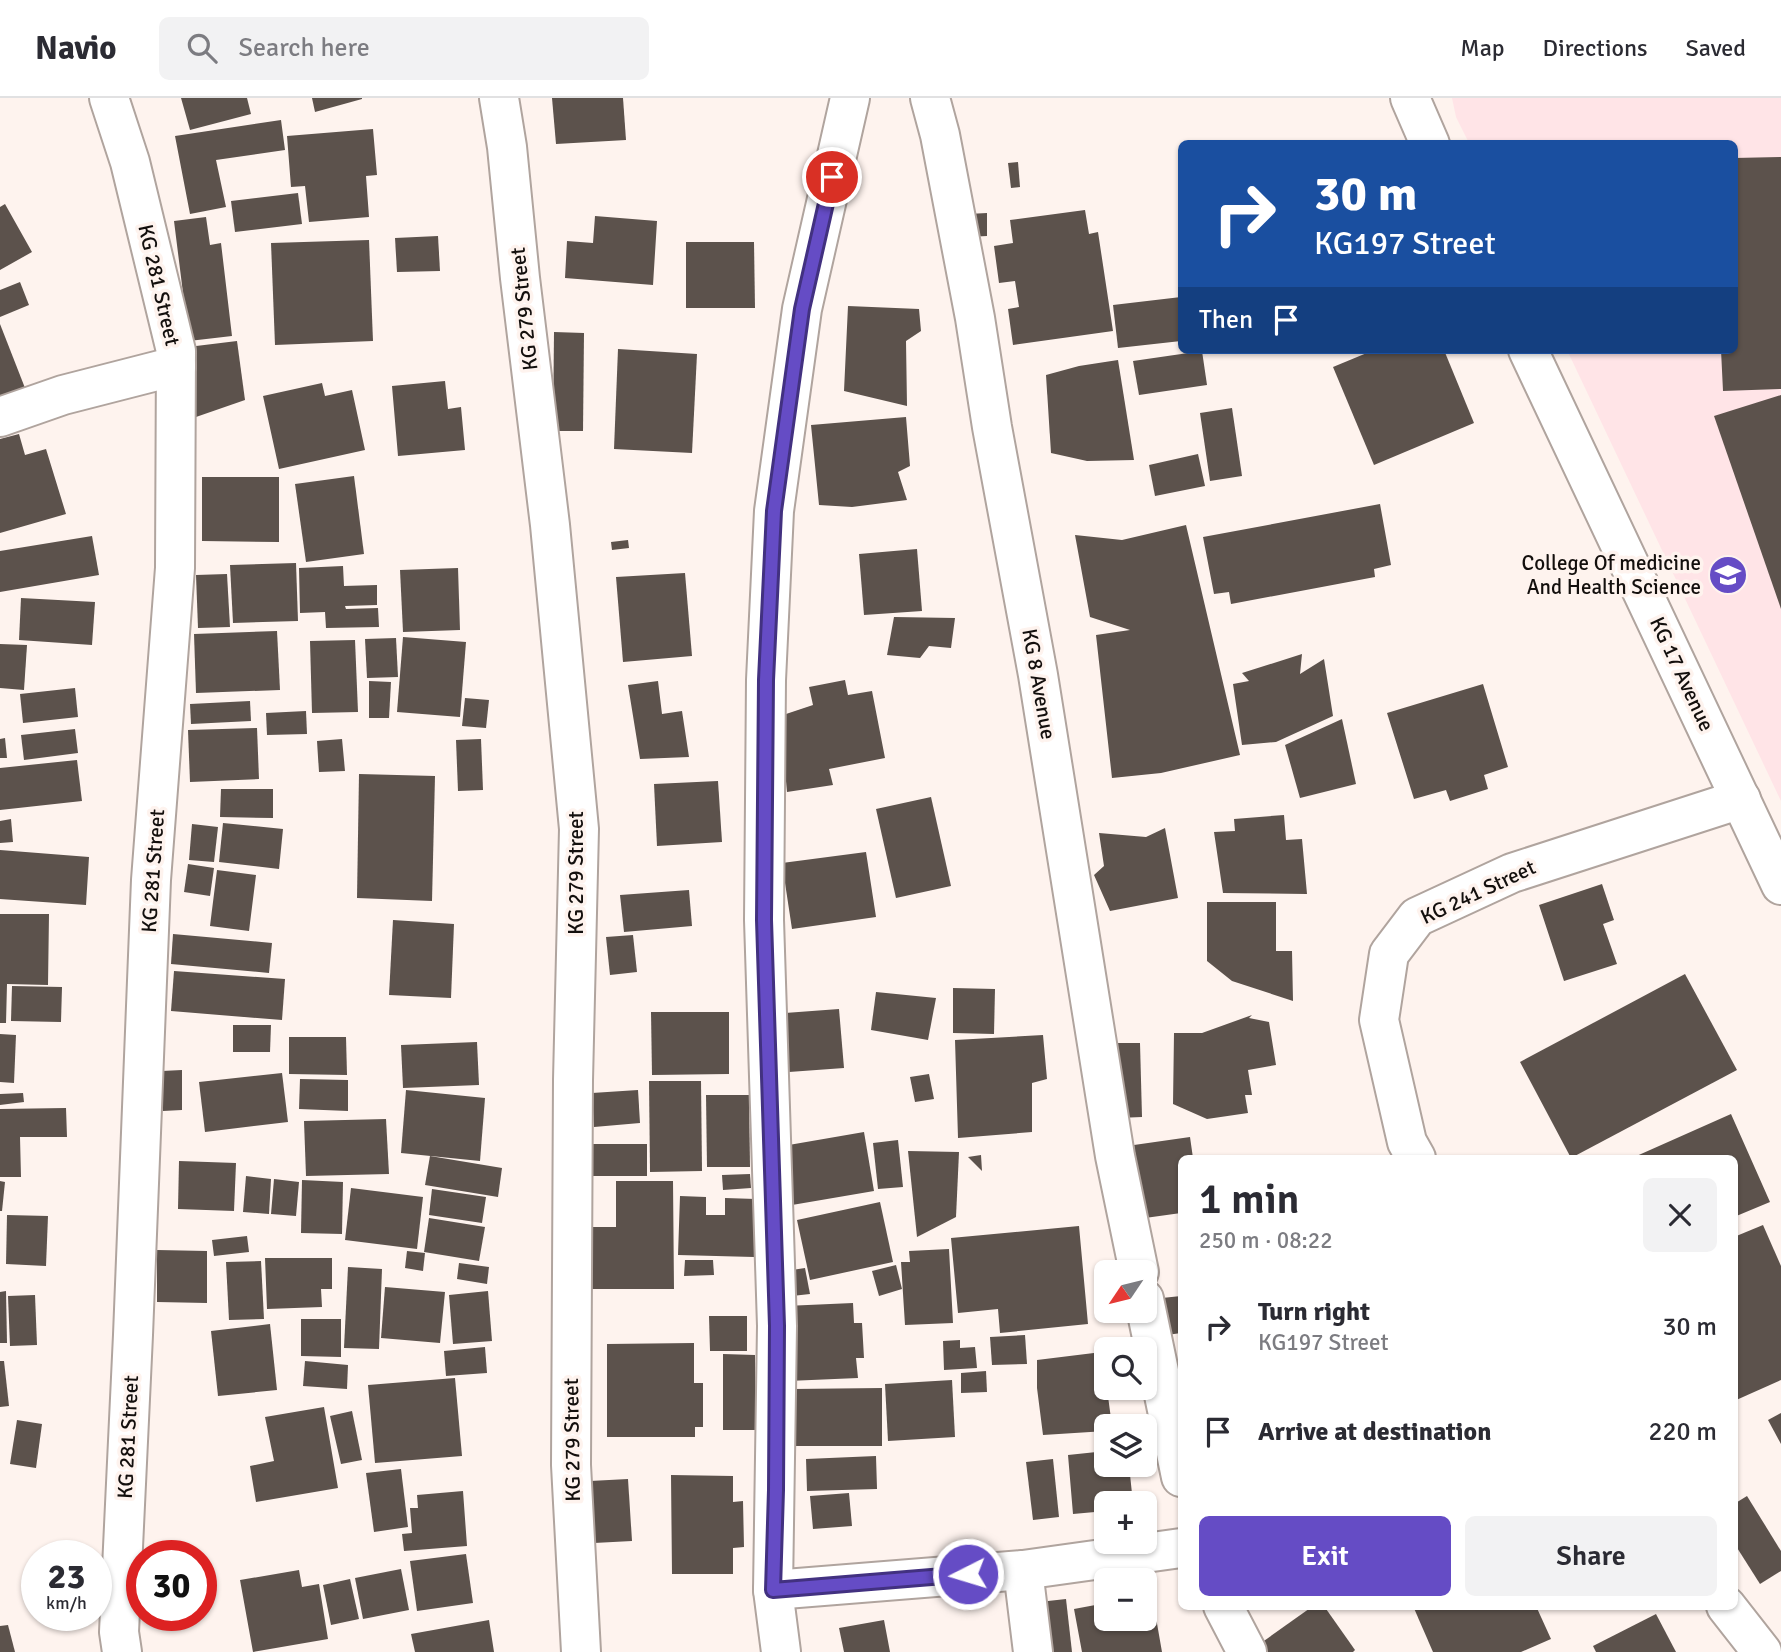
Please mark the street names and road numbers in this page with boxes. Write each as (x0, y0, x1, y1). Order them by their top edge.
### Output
street label: KG 281 Street (132, 222, 186, 348)
street label: KG 279 Street (505, 246, 543, 372)
street label: KG 17 Avenue (1644, 613, 1720, 735)
street label: KG 8 Avenue (1016, 627, 1062, 741)
street label: KG 281 Street (136, 808, 170, 934)
street label: KG 279 Street (563, 811, 589, 935)
street label: KG 241 Street (1416, 854, 1540, 930)
street label: KG 281 Street (112, 1374, 144, 1500)
street label: KG 279 Street (558, 1378, 586, 1502)

